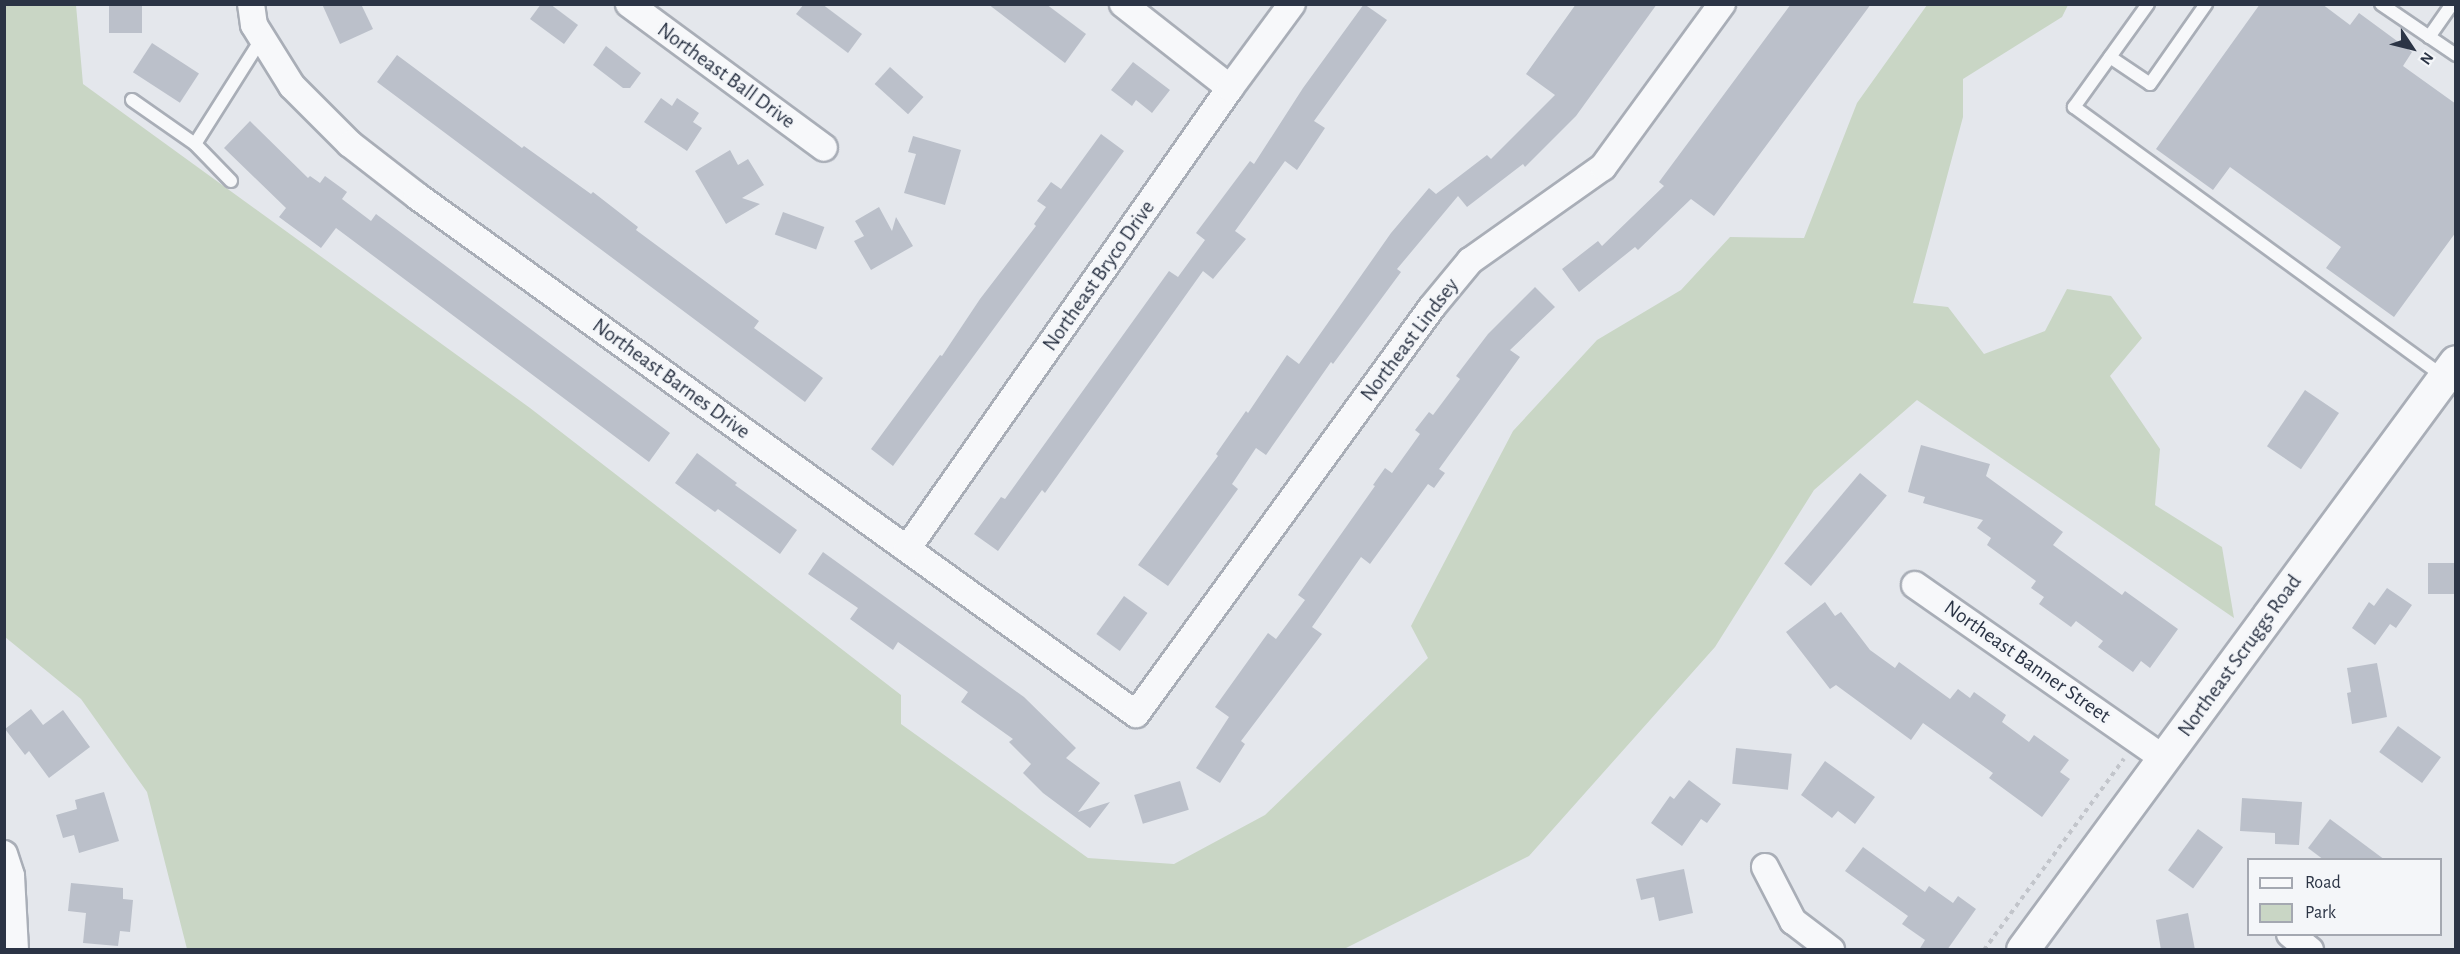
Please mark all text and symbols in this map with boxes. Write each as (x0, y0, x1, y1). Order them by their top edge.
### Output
street label: Northeast Ball Drive (652, 18, 800, 134)
north arrow (2382, 18, 2442, 78)
text: N (2417, 49, 2436, 67)
street label: Northeast Bryco Drive (1038, 196, 1160, 356)
street label: Northeast Lindsey (1355, 273, 1465, 407)
street label: Northeast Barnes Drive (587, 313, 755, 445)
street label: Northeast Scruggs Road (2173, 570, 2307, 742)
street label: Northeast Banner Street (1939, 595, 2115, 729)
legend (2247, 858, 2442, 936)
text: Road (2305, 874, 2341, 892)
text: Park (2305, 904, 2336, 922)

